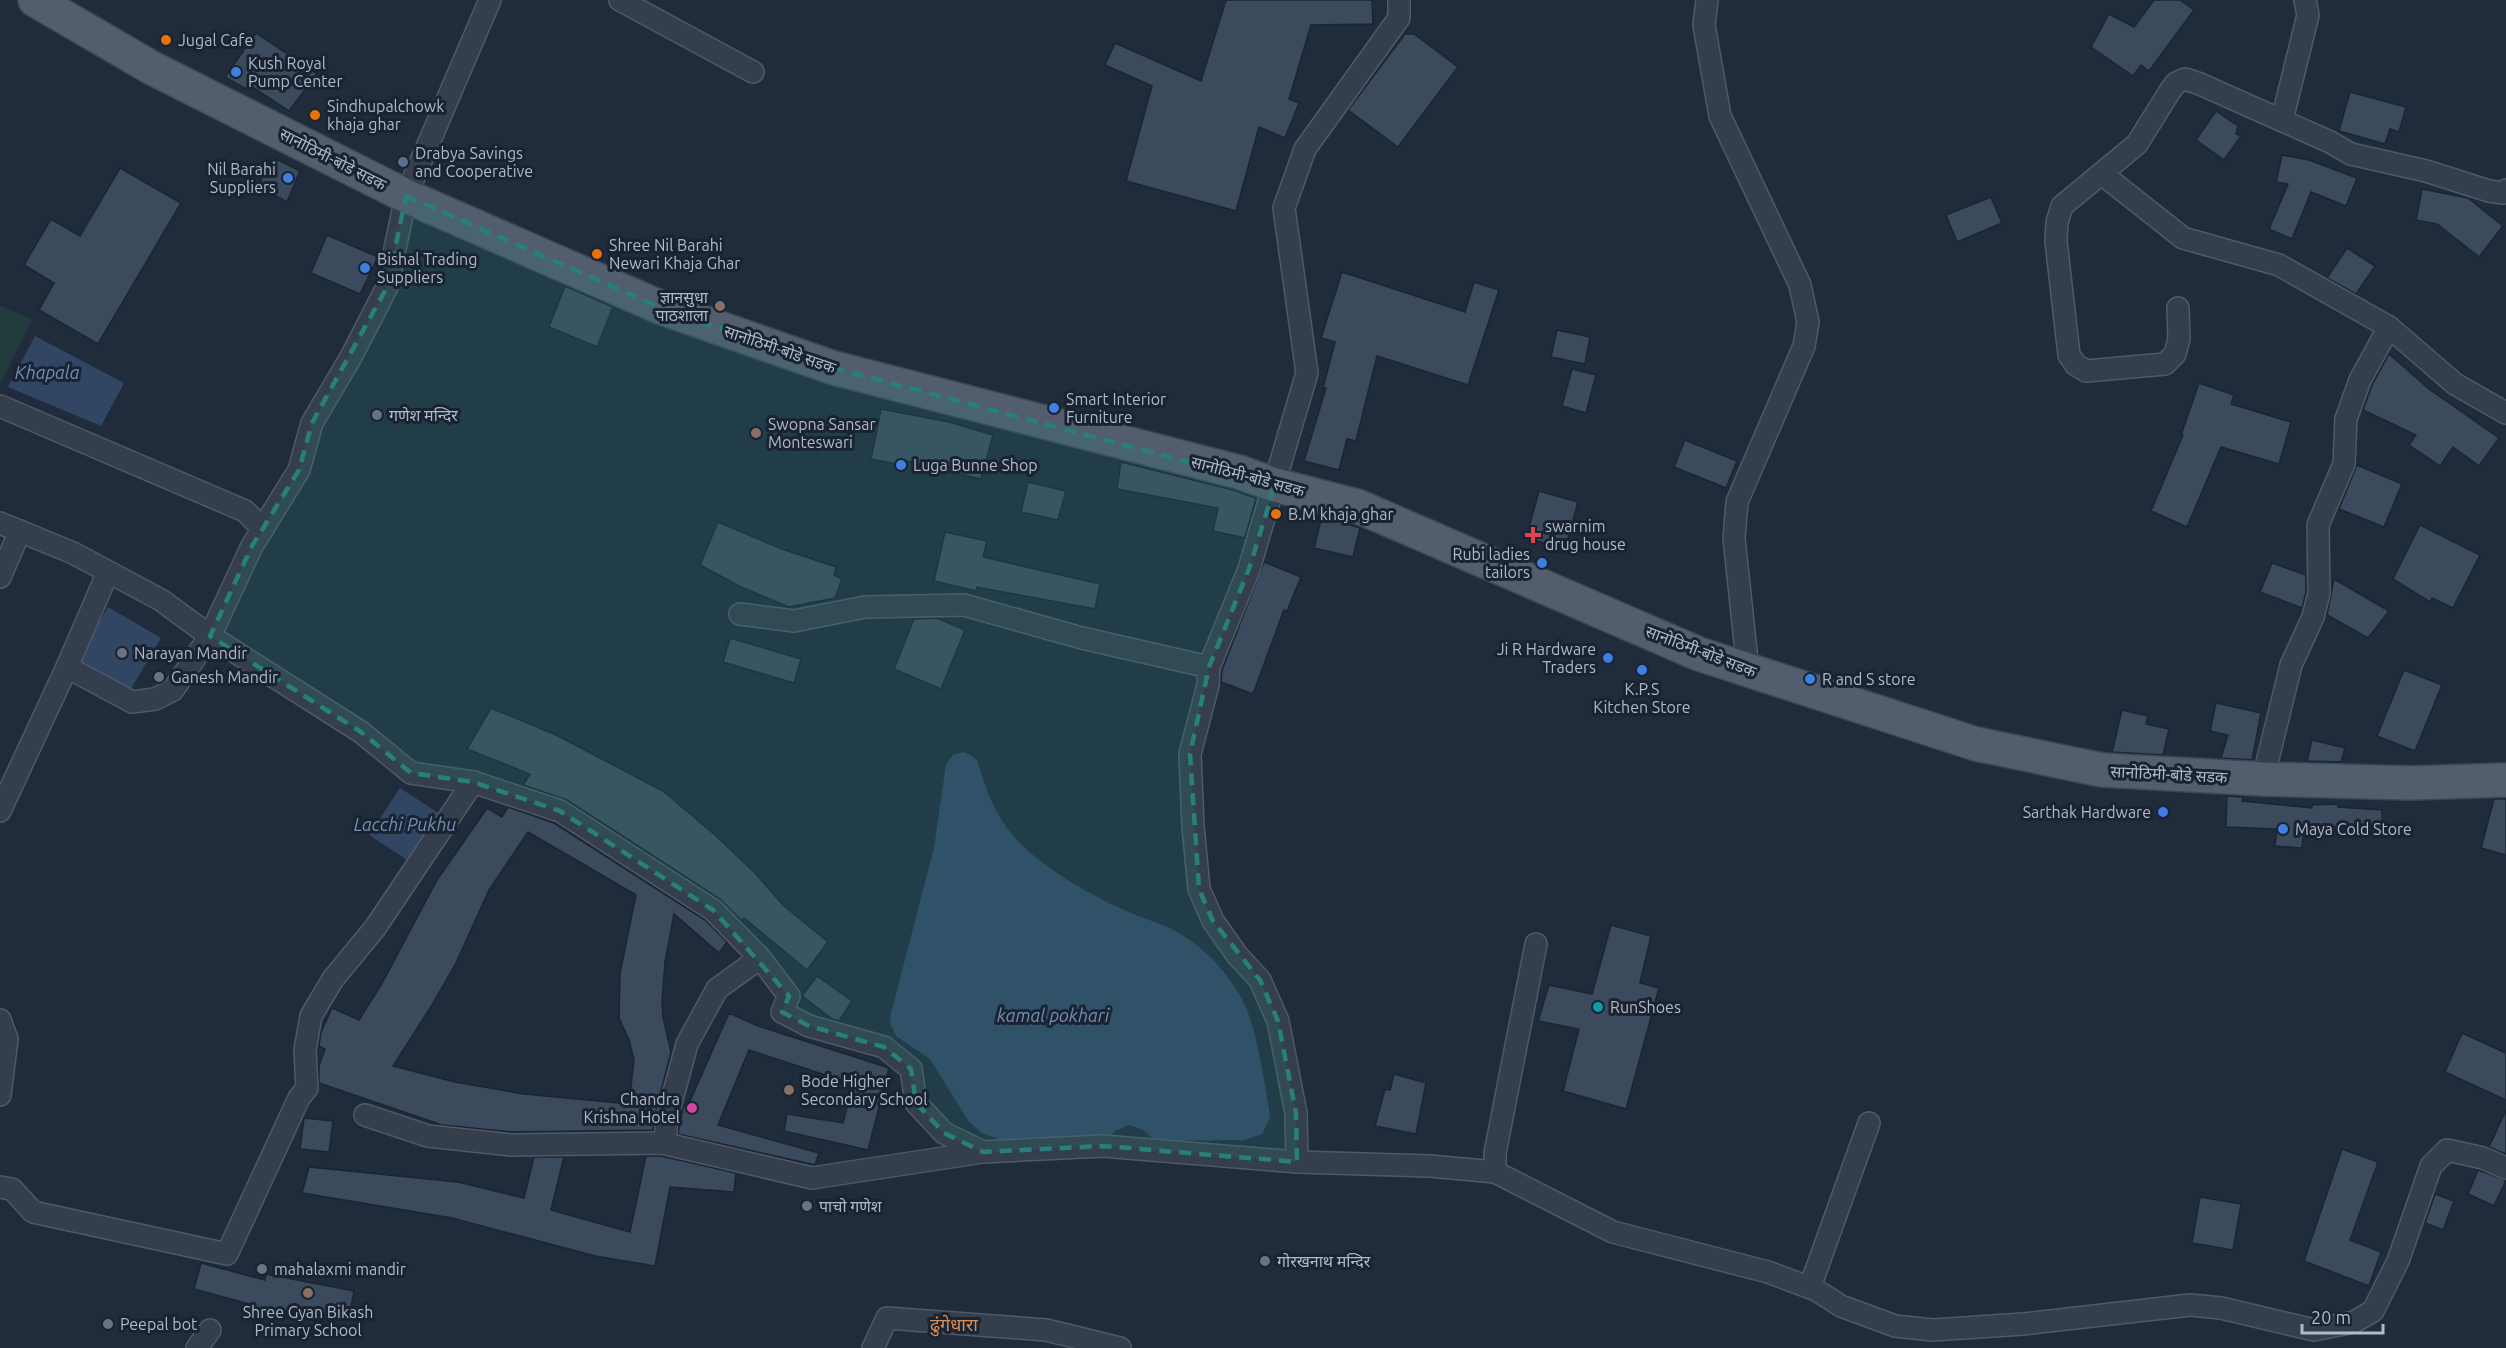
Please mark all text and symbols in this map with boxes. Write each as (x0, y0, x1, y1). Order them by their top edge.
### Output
place label: Jugal Cafe (178, 31, 253, 49)
marker: Jugal Cafe (159, 33, 173, 47)
place label: Kush Royal Pump Center (248, 54, 342, 90)
marker: Kush Royal Pump Center (229, 65, 243, 79)
place label: Sindhupalchowk khaja ghar (327, 97, 444, 133)
marker: Sindhupalchowk khaja ghar (308, 108, 322, 122)
street label: सानोठिमी-बोडे सडक (277, 124, 390, 194)
place label: Drabya Savings and Cooperative (415, 144, 533, 180)
marker: Drabya Savings and Cooperative (396, 155, 410, 169)
place label: Nil Barahi Suppliers (207, 160, 276, 196)
marker: Nil Barahi Suppliers (281, 171, 295, 185)
place label: Shree Nil Barahi Newari Khaja Ghar (609, 236, 740, 272)
marker: Shree Nil Barahi Newari Khaja Ghar (590, 247, 604, 261)
place label: Bishal Trading Suppliers (377, 250, 477, 286)
marker: Bishal Trading Suppliers (358, 261, 372, 275)
place label: ज्ञानसुधा पाठशाला (655, 288, 709, 324)
marker: ज्ञानसुधा पाठशाला (713, 299, 727, 313)
street label: सानोठिमी-बोडे सडक (722, 321, 839, 377)
water label: Khapala (15, 362, 80, 382)
place label: Smart Interior Furniture (1066, 390, 1166, 426)
marker: Smart Interior Furniture (1047, 401, 1061, 415)
place label: गणेश मन्दिर (389, 406, 458, 424)
marker: गणेश मन्दिर (370, 408, 384, 422)
place label: Swopna Sansar Monteswari (768, 415, 876, 451)
marker: Swopna Sansar Monteswari (749, 426, 763, 440)
street label: सानोठिमी-बोडे सडक (1189, 452, 1307, 500)
place label: Luga Bunne Shop (913, 456, 1038, 474)
marker: Luga Bunne Shop (894, 458, 908, 472)
place label: B.M khaja ghar (1288, 505, 1394, 523)
marker: B.M khaja ghar (1269, 507, 1283, 521)
place label: swarnim drug house (1545, 517, 1626, 553)
marker: swarnim drug house (1526, 528, 1540, 542)
place label: Rubi ladies tailors (1453, 545, 1530, 581)
marker: Rubi ladies tailors (1535, 556, 1549, 570)
street label: सानोठिमी-बोडे सडक (1643, 622, 1759, 681)
place label: Ji R Hardware Traders (1497, 640, 1596, 676)
place label: Narayan Mandir (134, 644, 247, 662)
marker: Narayan Mandir (115, 646, 129, 660)
marker: Ji R Hardware Traders (1601, 651, 1615, 665)
marker: K.P.S Kitchen Store (1635, 663, 1649, 677)
place label: Ganesh Mandir (171, 668, 278, 686)
marker: Ganesh Mandir (152, 670, 166, 684)
place label: R and S store (1822, 670, 1916, 688)
marker: R and S store (1803, 672, 1817, 686)
place label: K.P.S Kitchen Store (1593, 680, 1691, 716)
street label: सानोठिमी-बोडे सडक (2110, 762, 2229, 786)
place label: Sarthak Hardware (2023, 803, 2151, 821)
marker: Sarthak Hardware (2156, 805, 2170, 819)
water label: Lacchi Pukhu (354, 814, 456, 834)
place label: Maya Cold Store (2295, 820, 2412, 838)
marker: Maya Cold Store (2276, 822, 2290, 836)
place label: RunShoes (1610, 998, 1681, 1016)
marker: RunShoes (1591, 1000, 1605, 1014)
water label: kamal pokhari (997, 1005, 1110, 1025)
place label: Bode Higher Secondary School (801, 1072, 927, 1108)
marker: Bode Higher Secondary School (782, 1083, 796, 1097)
place label: Chandra Krishna Hotel (583, 1090, 680, 1126)
marker: Chandra Krishna Hotel (685, 1101, 699, 1115)
place label: पाचो गणेश (819, 1197, 883, 1215)
marker: पाचो गणेश (800, 1199, 814, 1213)
place label: गोरखनाथ मन्दिर (1277, 1252, 1371, 1270)
marker: गोरखनाथ मन्दिर (1258, 1254, 1272, 1268)
place label: mahalaxmi mandir (274, 1260, 406, 1278)
marker: mahalaxmi mandir (255, 1262, 269, 1276)
marker: Shree Gyan Bikash Primary School (301, 1286, 315, 1300)
scale bar (2302, 1297, 2383, 1335)
place label: Shree Gyan Bikash Primary School (243, 1303, 373, 1339)
text: 20 m (2311, 1307, 2351, 1327)
district label: ढुंगेधारा (930, 1314, 978, 1337)
place label: Peepal bot (120, 1315, 198, 1333)
marker: Peepal bot (101, 1317, 115, 1331)

